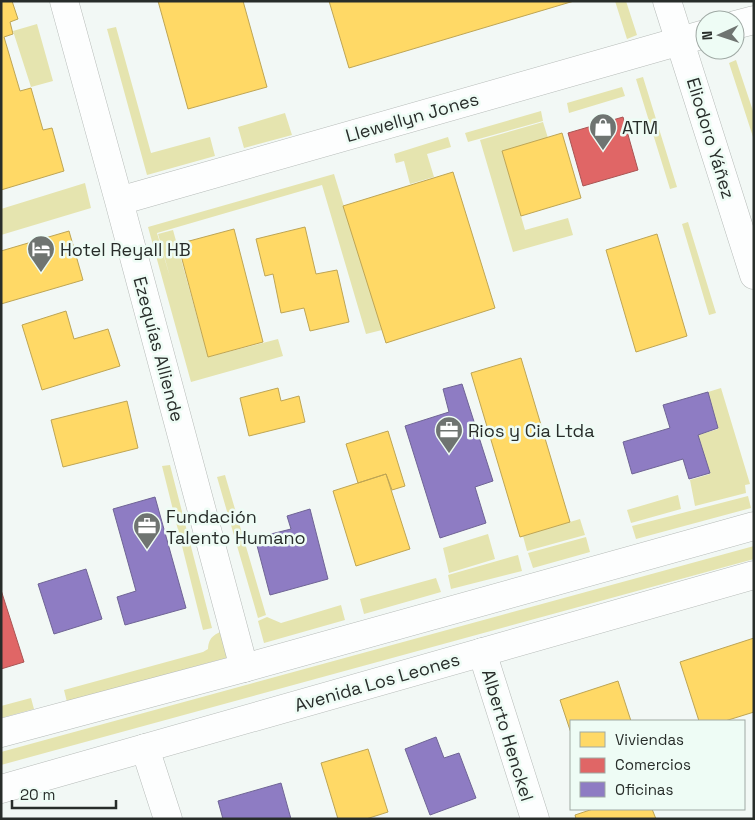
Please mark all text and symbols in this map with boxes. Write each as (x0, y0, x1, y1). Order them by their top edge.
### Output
north arrow (695, 10, 745, 60)
text: N (698, 31, 716, 41)
street label: Eliodoro Yáñez (682, 75, 740, 201)
street label: Llewellyn Jones (343, 87, 481, 147)
shop icon: ATM (588, 112, 618, 151)
place label: ATM (622, 116, 658, 139)
hotel icon: Hotel Reyall HB (26, 234, 56, 273)
place label: Hotel Reyall HB (60, 238, 191, 261)
street label: Ezequías Alliende (129, 274, 189, 424)
office icon: Rios y Cia Ltda (434, 415, 464, 454)
place label: Rios y Cia Ltda (468, 419, 595, 442)
place label: Fundación Talento Humano (166, 505, 306, 549)
office icon: Fundación Talento Humano (132, 511, 162, 550)
street label: Avenida Los Leones (292, 647, 462, 717)
street label: Alberto Henckel (477, 666, 539, 804)
legend (570, 720, 745, 810)
text: Viviendas (615, 730, 684, 749)
text: Comercios (615, 755, 691, 774)
scale bar (12, 778, 116, 810)
text: Oficinas (615, 780, 673, 799)
text: 20 m (20, 785, 55, 804)

